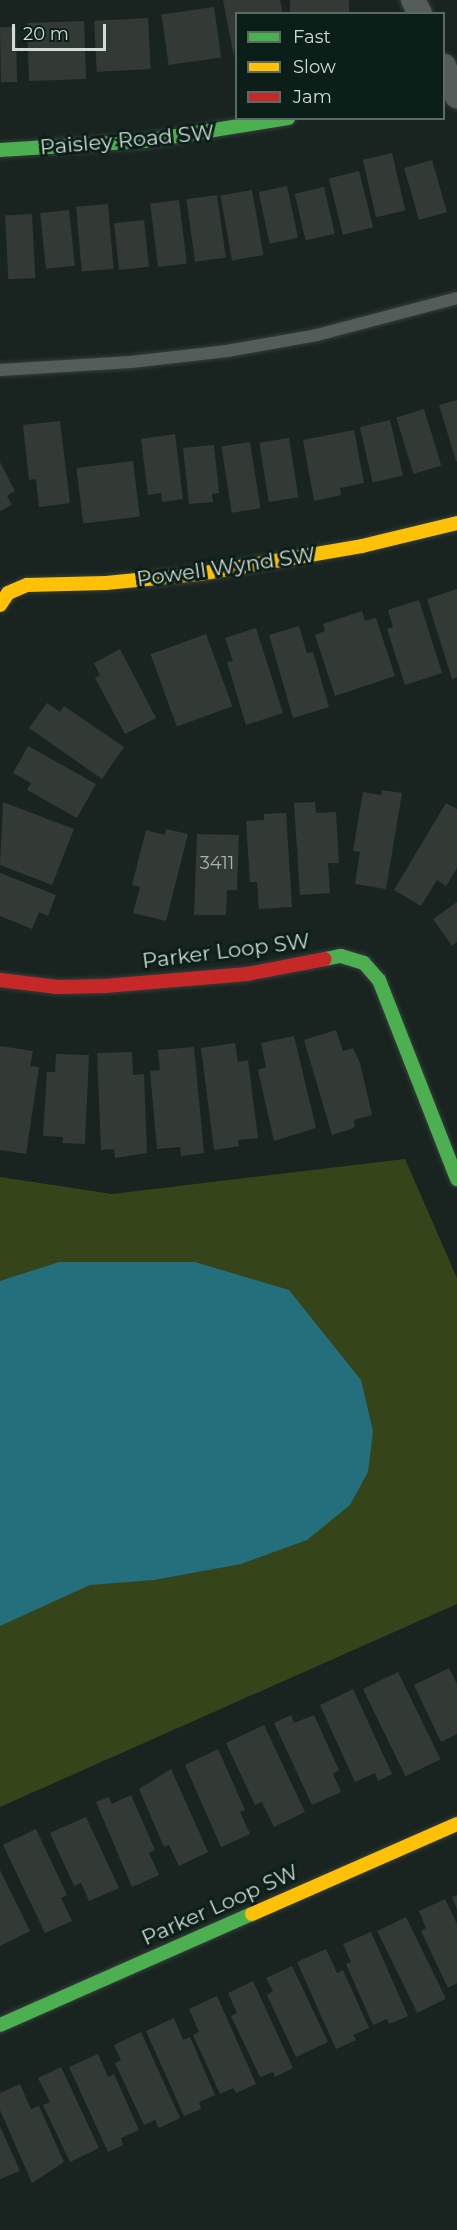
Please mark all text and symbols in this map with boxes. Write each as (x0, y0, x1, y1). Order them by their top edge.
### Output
scale bar (15, 12, 110, 50)
legend (235, 12, 445, 120)
text: 20 m (23, 23, 69, 45)
text: Fast (293, 26, 331, 48)
text: Slow (293, 56, 336, 78)
text: Jam (293, 86, 332, 108)
street label: Paisley Road SW (39, 120, 215, 160)
street label: Powell Wynd SW (135, 542, 317, 592)
house number: 3411 (200, 852, 234, 874)
street label: Parker Loop SW (141, 928, 311, 974)
street label: Parker Loop SW (138, 1859, 302, 1951)

